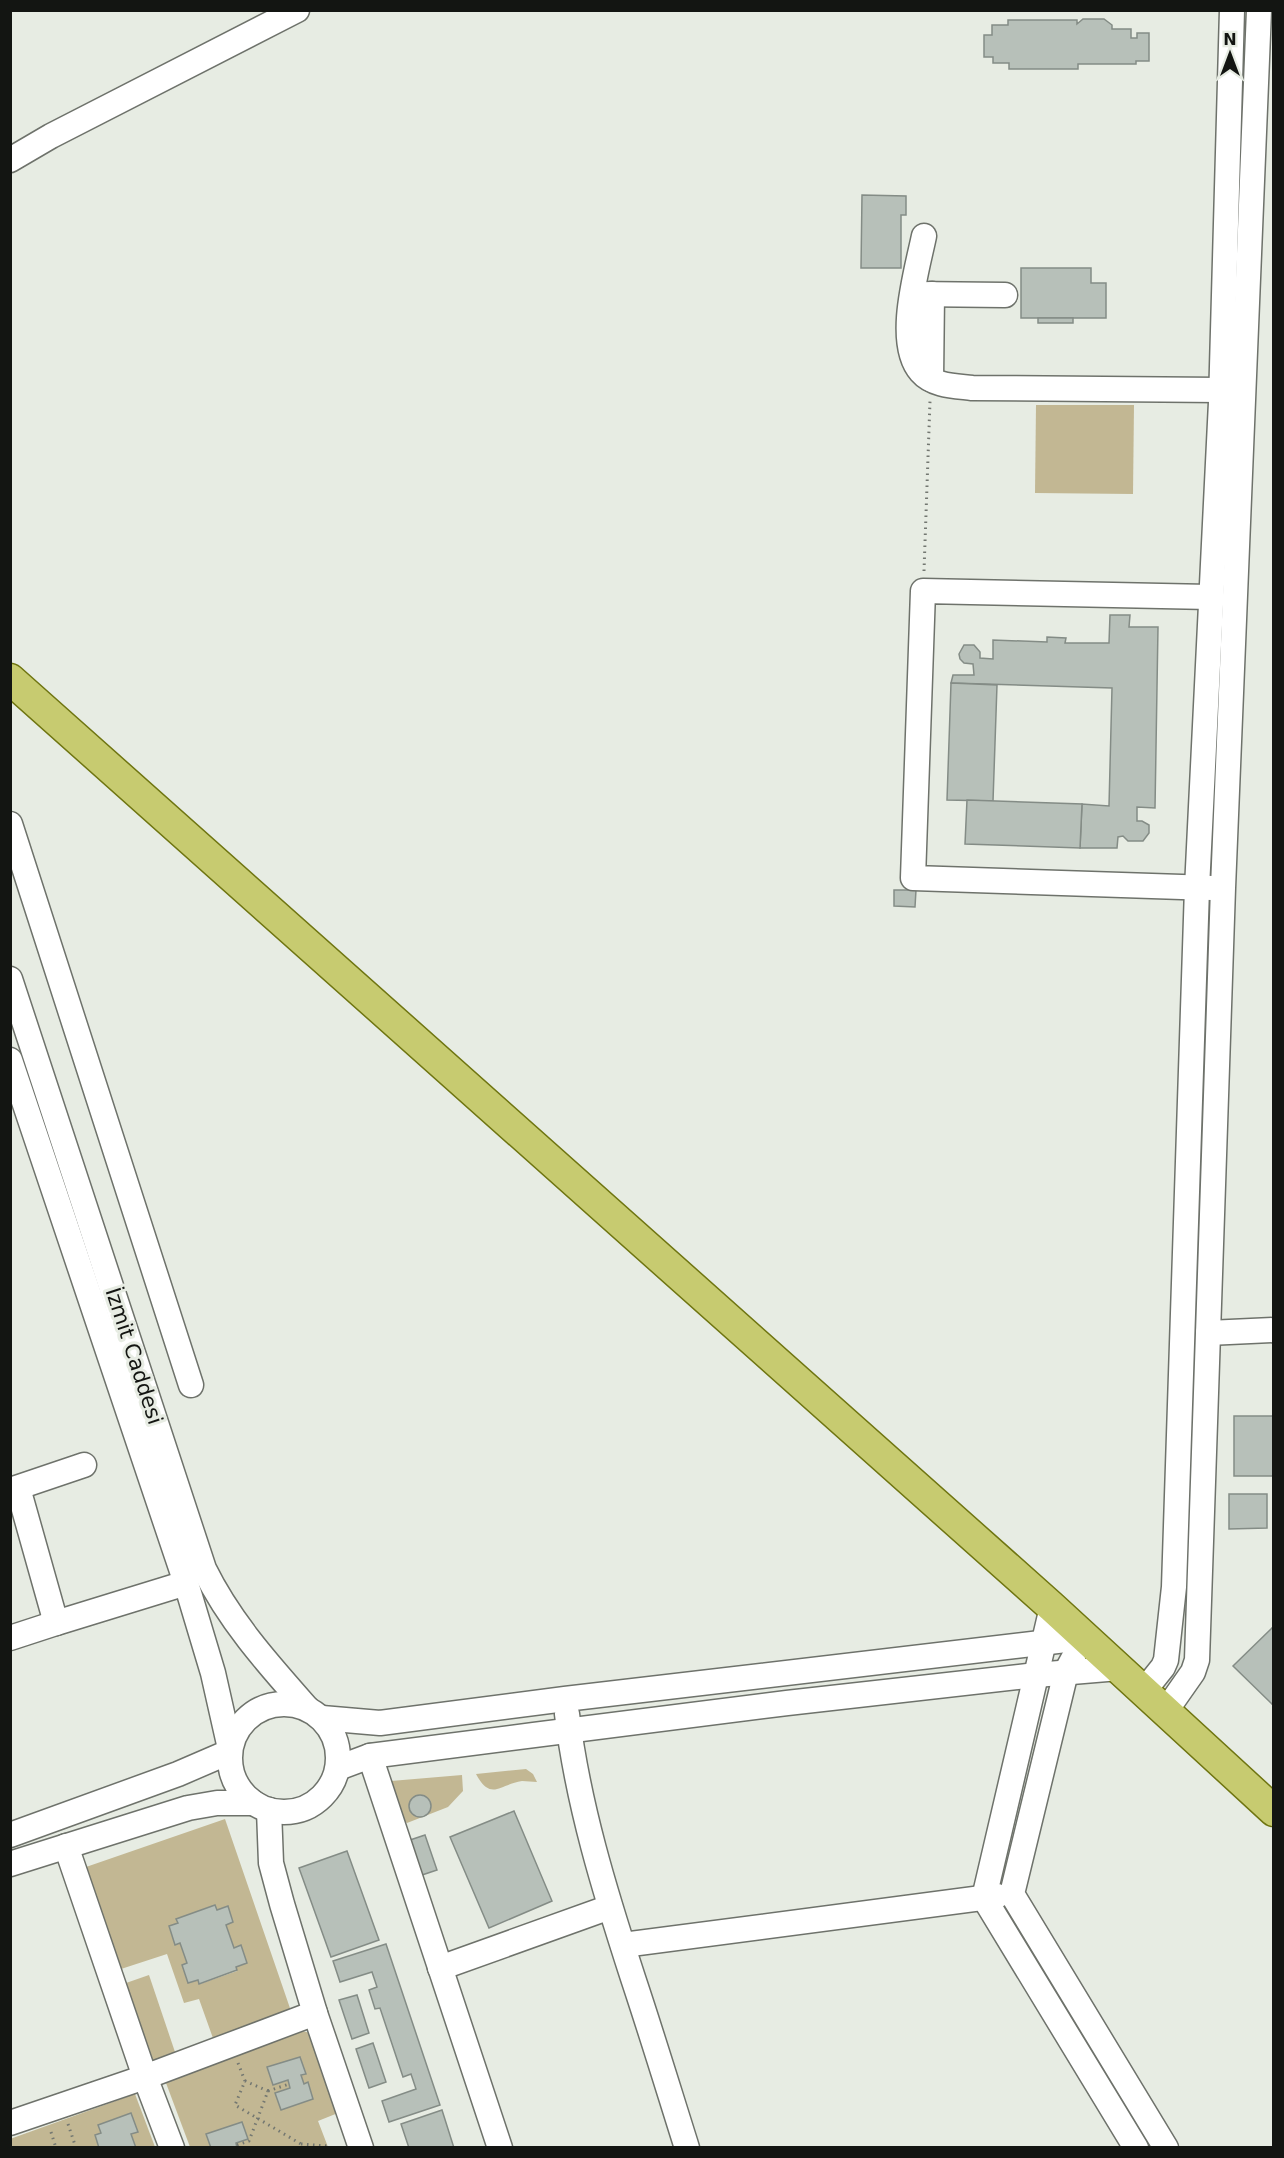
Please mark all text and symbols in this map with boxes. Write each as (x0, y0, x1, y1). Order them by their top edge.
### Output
north arrow (1200, 24, 1260, 84)
text: N (1223, 30, 1237, 49)
street label: İzmit Caddesi (101, 1284, 168, 1427)

